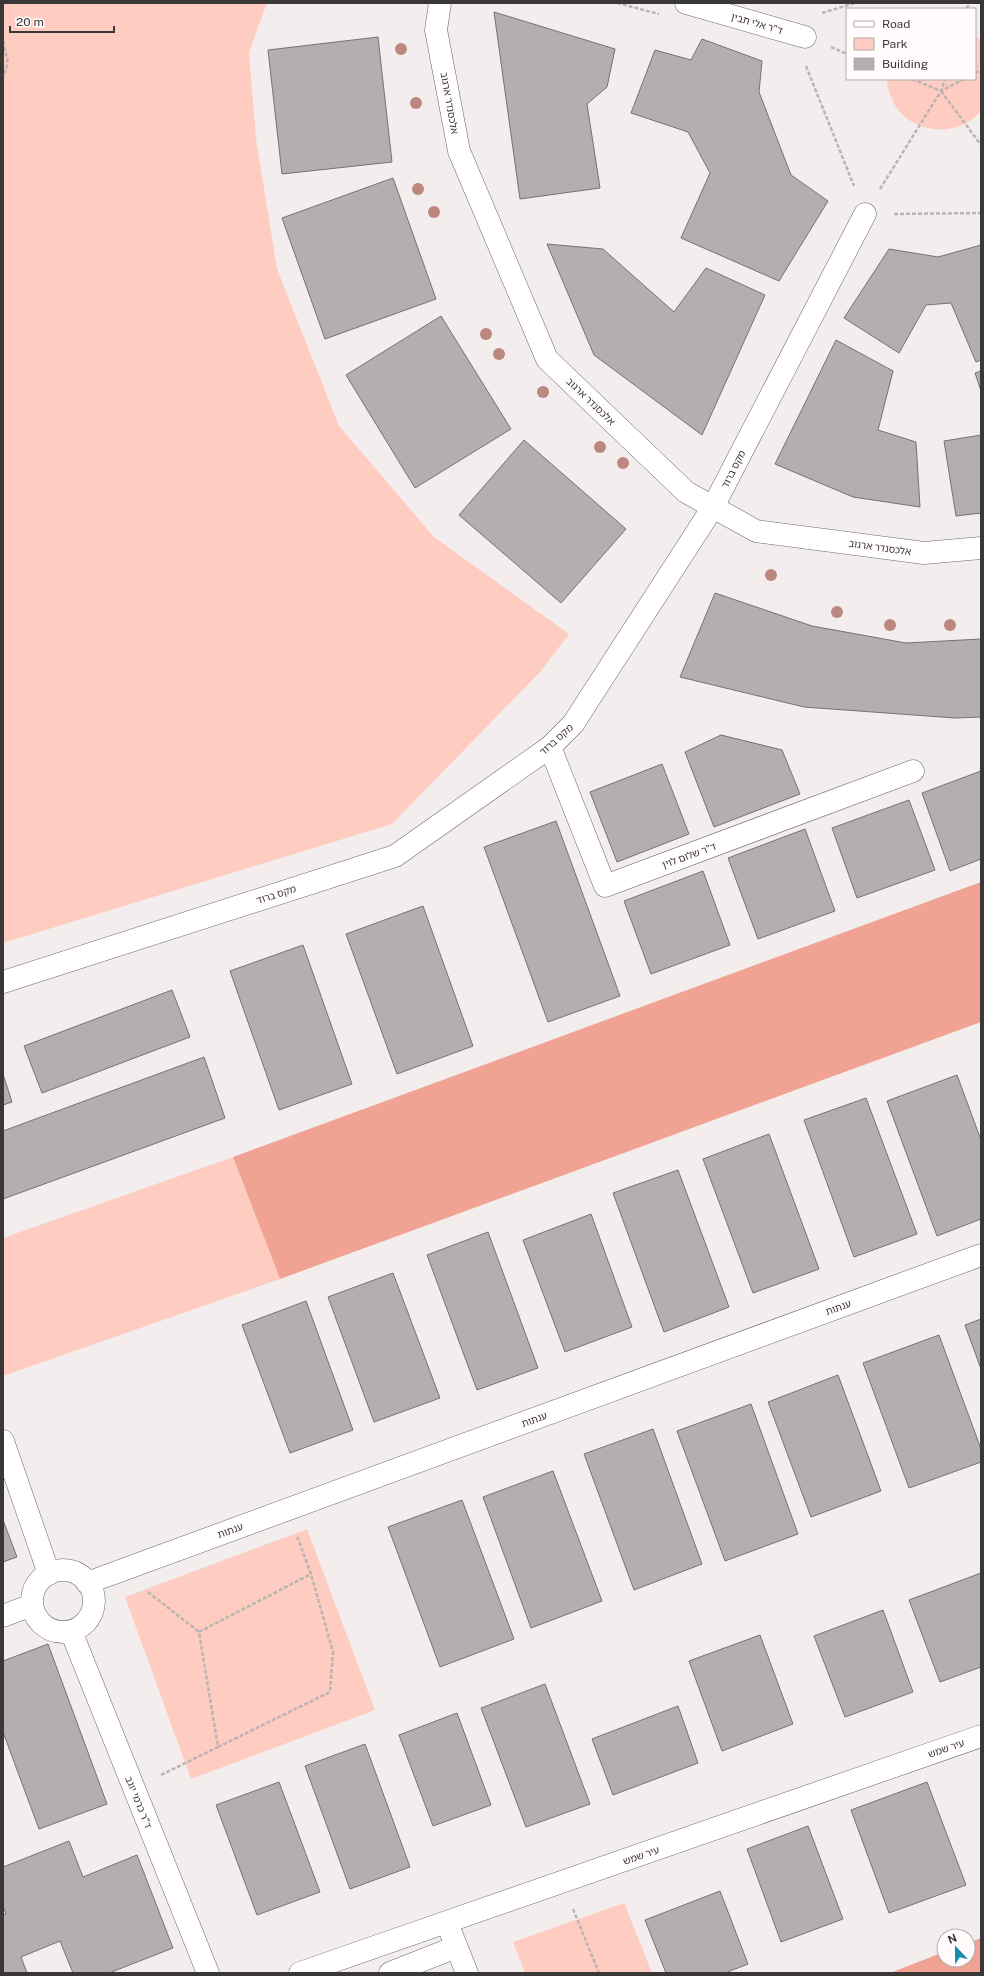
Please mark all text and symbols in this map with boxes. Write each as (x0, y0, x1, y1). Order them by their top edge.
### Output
scale bar (10, 8, 114, 34)
legend (846, 8, 976, 80)
street label: ד"ר אלי תבין (730, 10, 785, 36)
text: 20 m (16, 15, 44, 29)
text: Road (882, 17, 910, 31)
text: Park (882, 37, 908, 51)
text: Building (882, 57, 928, 71)
street label: אלכסנדר ארגוב (439, 71, 461, 135)
street label: אלכסנדר ארגוב (564, 375, 618, 427)
street label: מקס ברוד (718, 448, 748, 490)
street label: אלכסנדר ארגוב (848, 537, 912, 557)
street label: מקס ברוד (537, 721, 575, 757)
street label: ד"ר שלום לוין (660, 840, 718, 870)
street label: מקס ברוד (255, 882, 298, 906)
street label: ענתות (824, 1297, 853, 1317)
street label: ענתות (520, 1409, 549, 1429)
street label: ענתות (216, 1520, 245, 1540)
street label: עיר שמש (926, 1736, 966, 1760)
street label: ד"ר כרמי יוגב (123, 1774, 155, 1830)
street label: עיר שמש (621, 1843, 661, 1867)
north arrow (936, 1928, 976, 1968)
text: N (946, 1932, 958, 1946)

